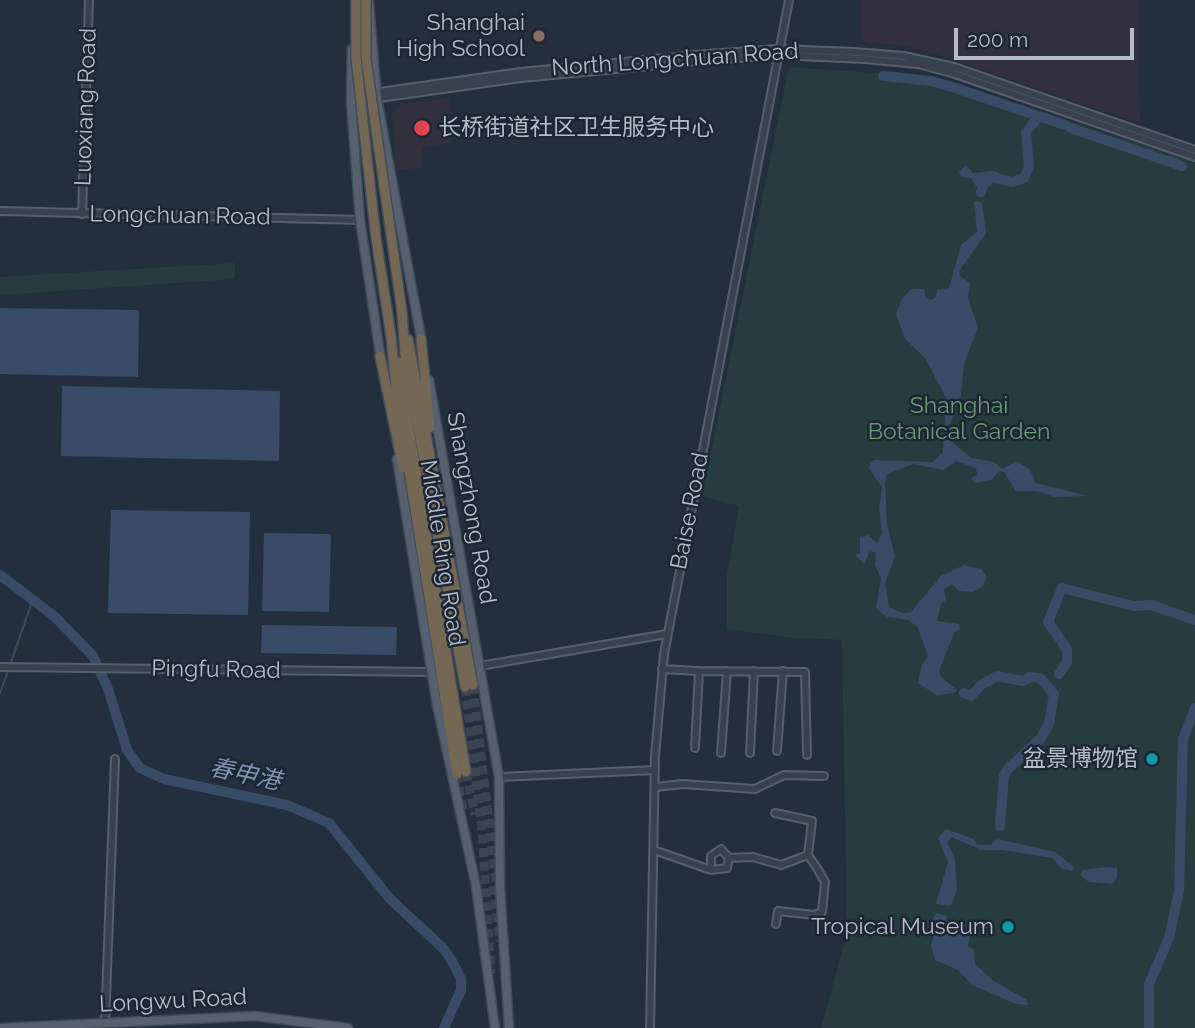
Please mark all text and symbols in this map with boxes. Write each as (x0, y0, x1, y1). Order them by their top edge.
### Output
place label: Shanghai High School (396, 9, 525, 63)
scale bar (957, 14, 1137, 58)
text: 200 m (967, 27, 1028, 52)
street label: Luoxiang Road (69, 28, 103, 186)
marker: Shanghai High School (531, 28, 547, 44)
street label: North Longchuan Road (551, 38, 799, 82)
place label: 长桥街道社区卫生服务中心 (438, 114, 714, 142)
marker: 长桥街道社区卫生服务中心 (412, 118, 432, 138)
street label: Longchuan Road (89, 201, 271, 231)
park label: Shanghai Botanical Garden (868, 392, 1050, 446)
street label: Shangzhong Road (441, 410, 501, 606)
street label: Baise Road (665, 450, 715, 572)
street label: Middle Ring Road (414, 458, 470, 648)
street label: Pingfu Road (151, 655, 281, 685)
place label: 盆景博物馆 (1023, 745, 1138, 773)
marker: 盆景博物馆 (1144, 751, 1160, 767)
water label: 春申港 (207, 753, 283, 797)
place label: Tropical Museum (811, 913, 994, 941)
marker: Tropical Museum (1000, 919, 1016, 935)
street label: Longwu Road (98, 983, 248, 1019)

